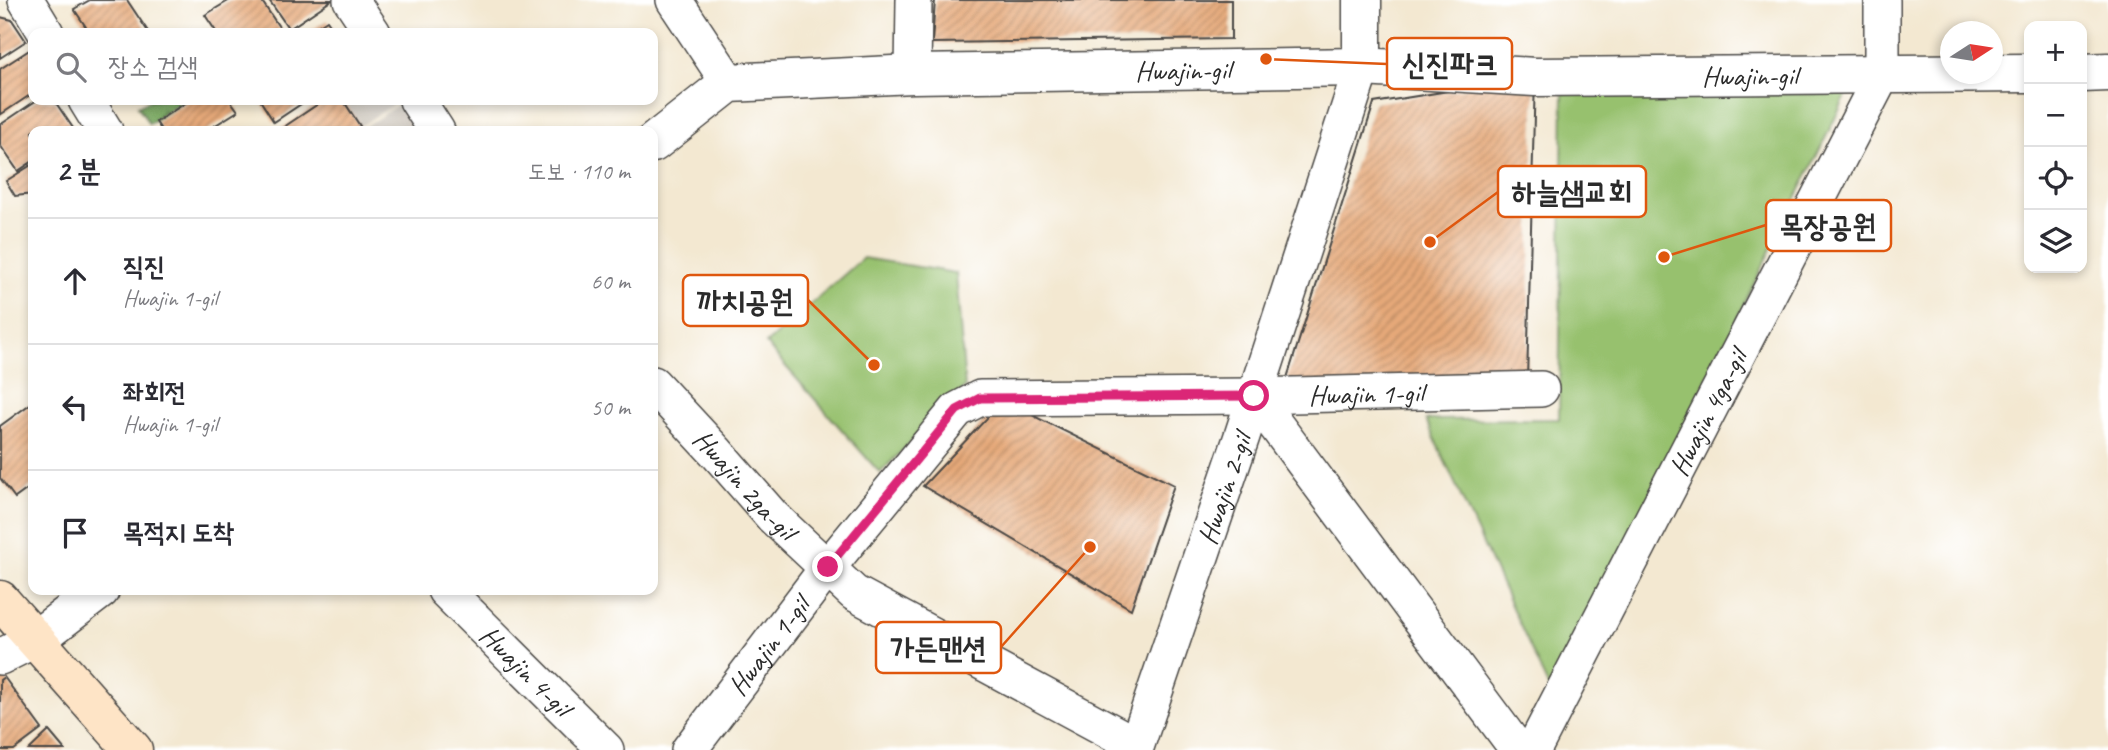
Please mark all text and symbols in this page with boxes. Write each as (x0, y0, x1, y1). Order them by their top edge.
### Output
north arrow (1940, 21, 2003, 84)
map controls (2024, 21, 2087, 273)
button: + (2024, 21, 2087, 84)
search box (28, 28, 658, 105)
callout: 신진파크 (1387, 38, 1512, 89)
text: 신진파크 (1402, 45, 1498, 83)
icon: search (52, 48, 90, 86)
text: 장소 검색 (108, 50, 198, 83)
street label: Hwajin-gil (1135, 52, 1236, 89)
street label: Hwajin-gil (1702, 58, 1803, 94)
button: − (2024, 84, 2087, 147)
button: locate (2024, 147, 2087, 210)
text: 2 분 (56, 152, 101, 190)
text: 도보 · 110 m (528, 157, 630, 186)
callout: 하늘샘교회 (1498, 166, 1646, 217)
text: 하늘샘교회 (1512, 173, 1632, 211)
callout: 목장공원 (1766, 200, 1891, 251)
text: 목장공원 (1780, 207, 1876, 245)
button: layers (2024, 210, 2087, 273)
text: 직진 (123, 250, 165, 283)
icon: ahead (56, 262, 94, 300)
text: 60 m (591, 267, 630, 296)
callout: 까치공원 (683, 275, 808, 326)
text: 까치공원 (697, 282, 793, 320)
text: Hwajin 1-gil (123, 284, 217, 313)
street label: Hwajin 4ga-gil (1661, 339, 1757, 482)
street label: Hwajin 1-gil (1308, 375, 1429, 413)
text: 좌회전 (123, 376, 186, 409)
route start (1238, 380, 1269, 411)
icon: left (56, 388, 94, 426)
text: 50 m (591, 393, 630, 422)
text: Hwajin 1-gil (123, 410, 217, 439)
street label: Hwajin 2ga-gil (686, 422, 807, 551)
street label: Hwajin 2-gil (1189, 424, 1261, 549)
icon: arrive (56, 514, 94, 552)
text: 목적지 도착 (123, 516, 234, 549)
route end (812, 551, 843, 582)
street label: Hwajin 1-gil (720, 585, 820, 702)
street label: Hwajin 4-gil (472, 618, 582, 727)
callout: 가든맨션 (876, 622, 1001, 673)
text: 가든맨션 (890, 629, 986, 667)

